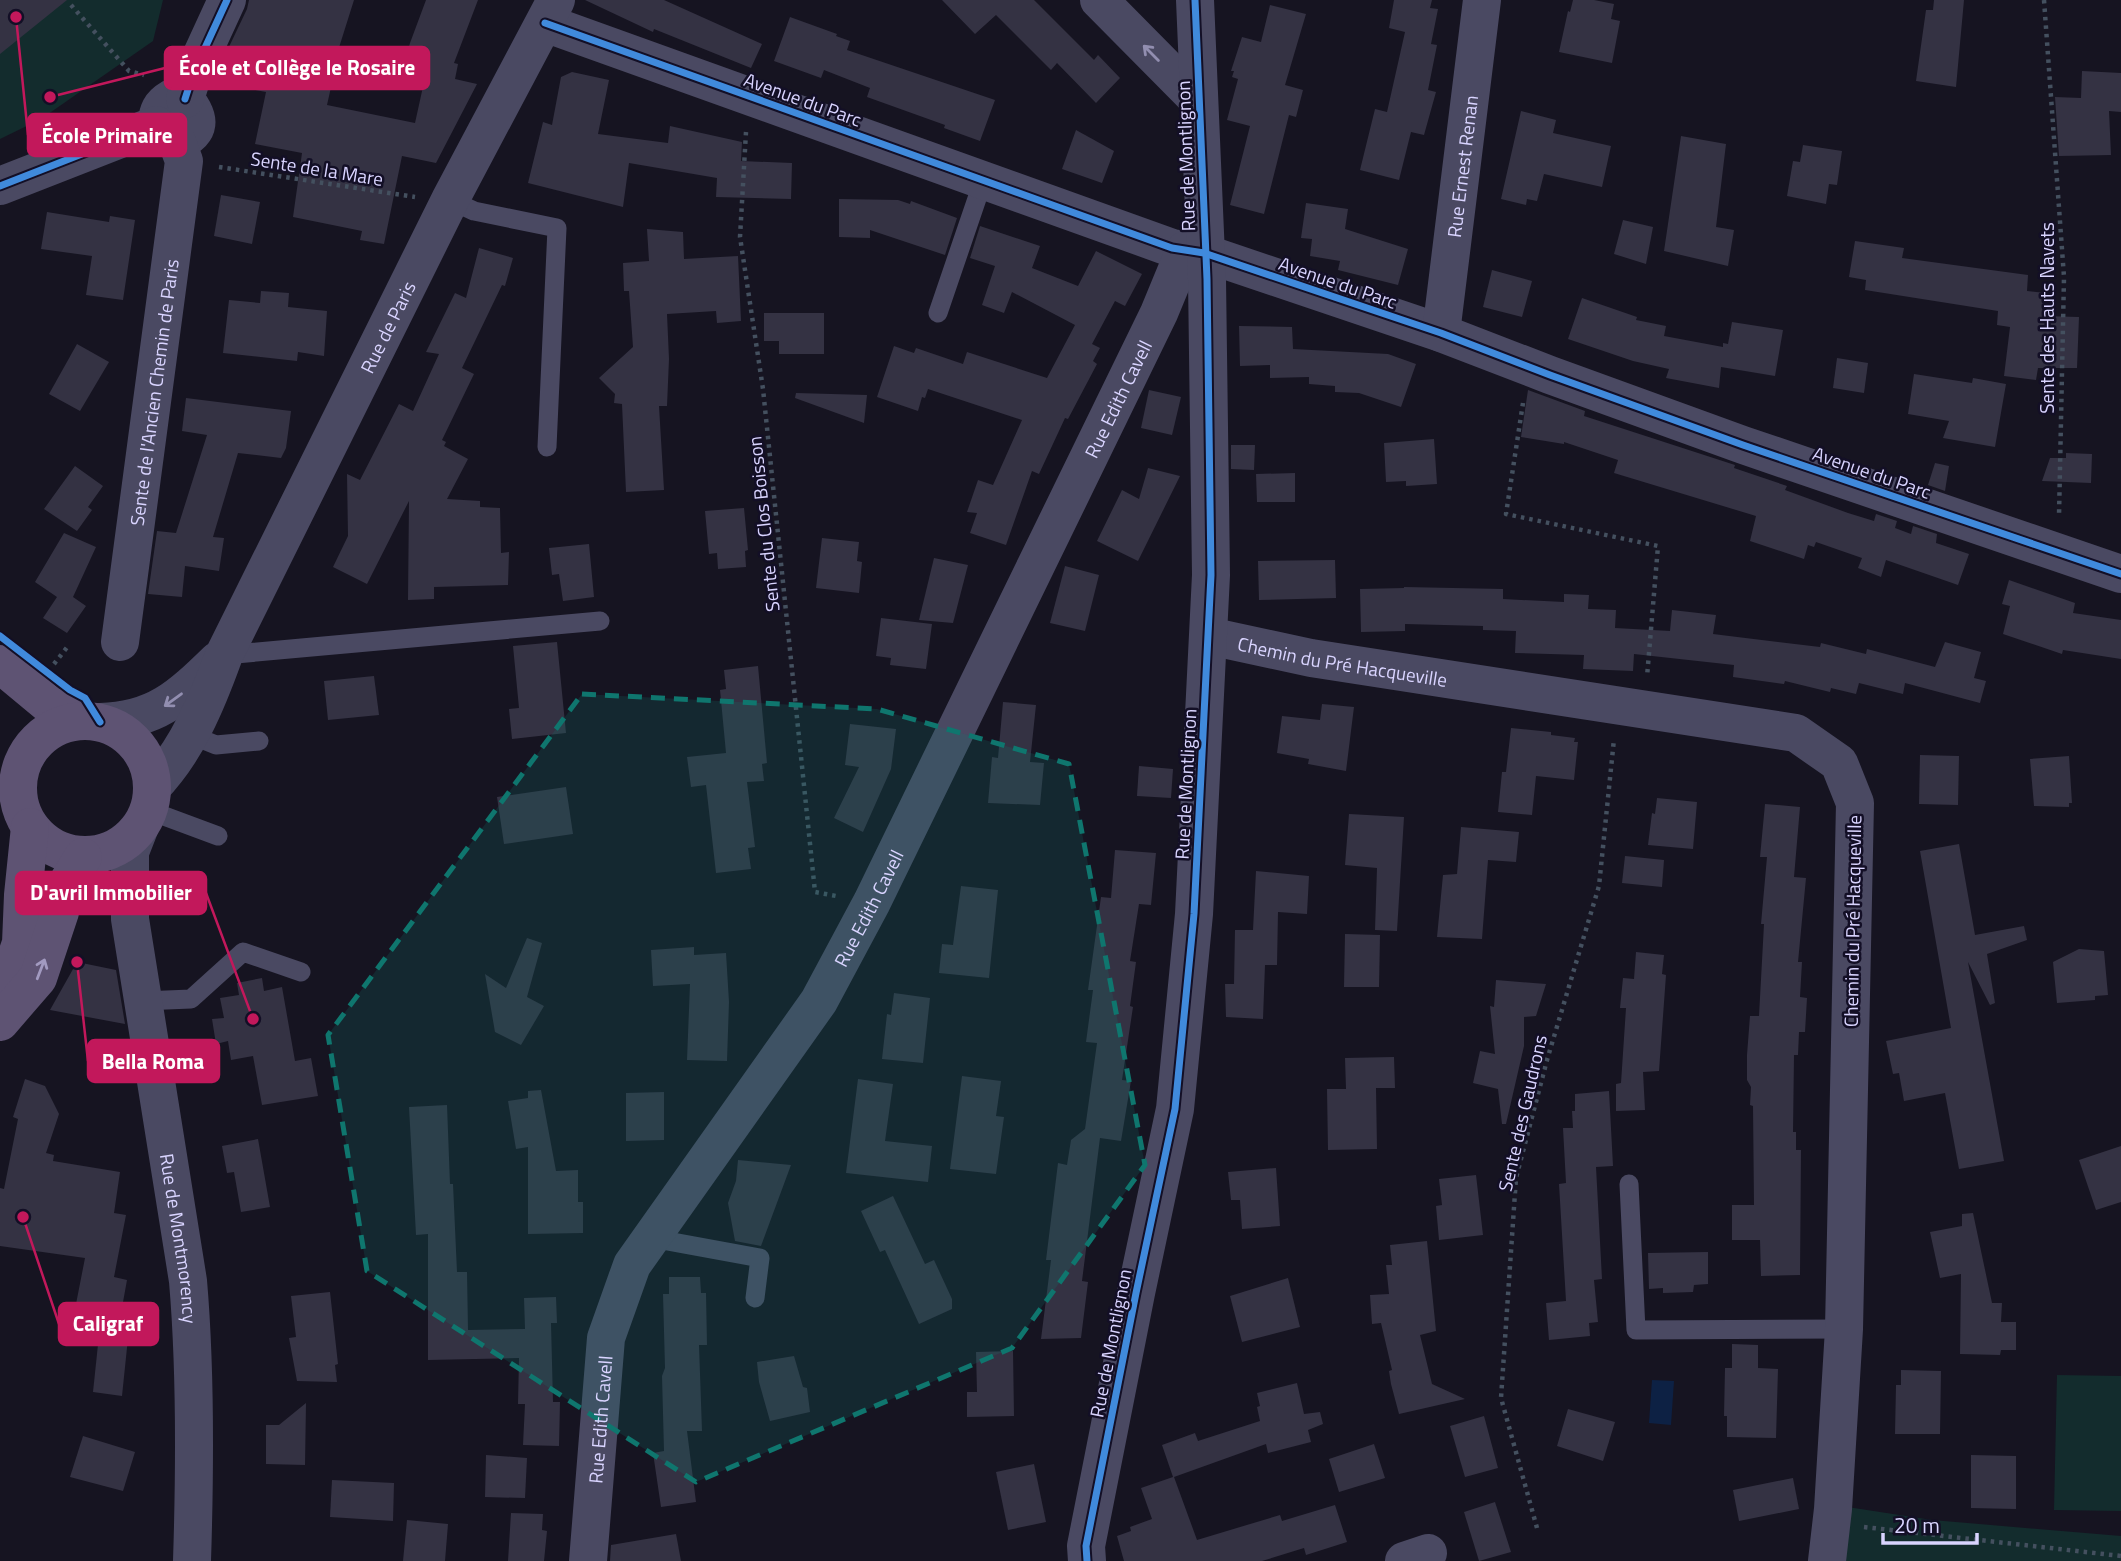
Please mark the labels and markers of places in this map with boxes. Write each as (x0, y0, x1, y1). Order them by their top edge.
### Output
callout: École et Collège le Rosaire (165, 47, 429, 89)
callout: École Primaire (28, 114, 186, 156)
callout: D'avril Immobilier (16, 872, 206, 914)
callout: Bella Roma (88, 1040, 219, 1082)
callout: Caligraf (59, 1303, 158, 1345)

